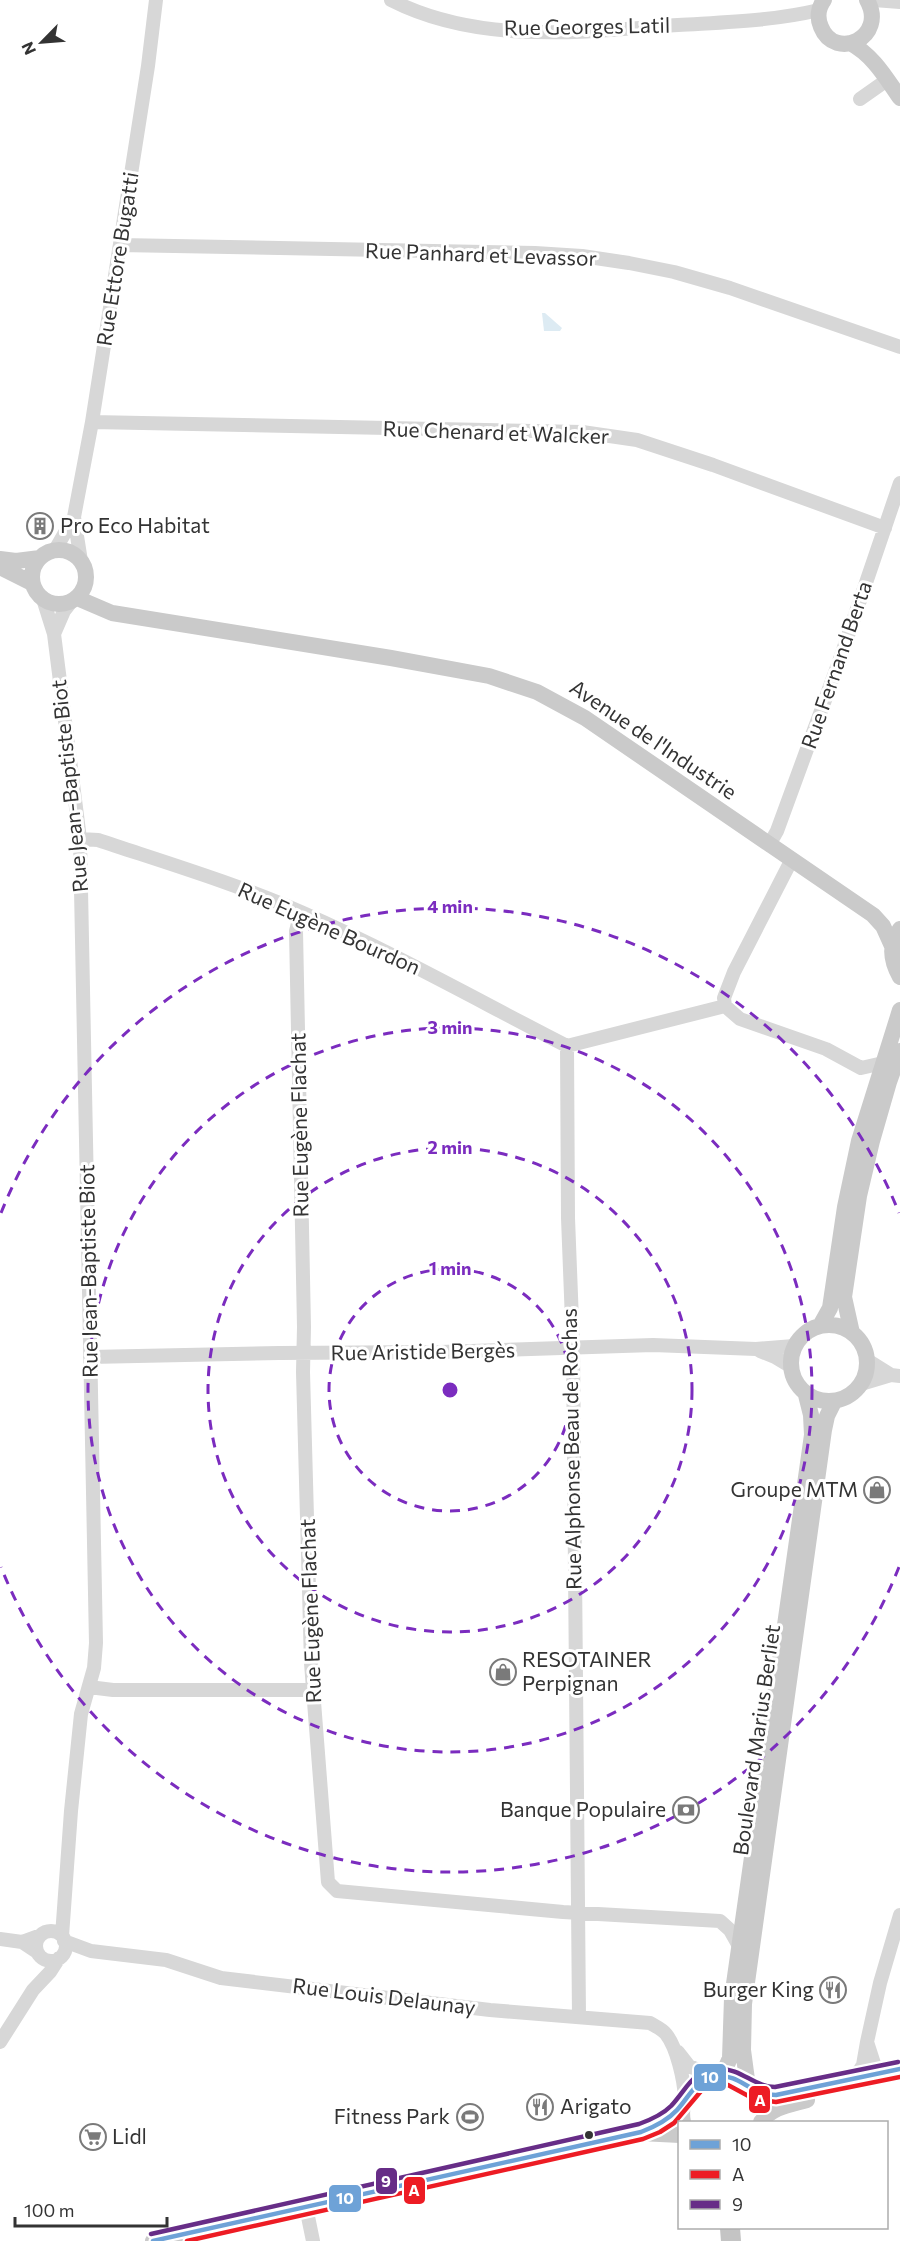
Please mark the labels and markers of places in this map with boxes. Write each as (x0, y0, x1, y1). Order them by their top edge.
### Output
building icon: Pro Eco Habitat (25, 511, 55, 541)
place label: Pro Eco Habitat (60, 512, 210, 537)
centre of rings (440, 1380, 460, 1400)
shop icon: Groupe MTM (862, 1475, 892, 1505)
place label: Groupe MTM (731, 1476, 858, 1501)
place label: RESOTAINER Perpignan (522, 1646, 652, 1695)
shop icon: RESOTAINER Perpignan (488, 1657, 518, 1687)
bank icon: Banque Populaire (671, 1795, 701, 1825)
place label: Banque Populaire (500, 1796, 666, 1821)
restaurant icon: Burger King (818, 1975, 848, 2005)
place label: Burger King (703, 1976, 814, 2001)
restaurant icon: Arigato (525, 2092, 555, 2122)
place label: Arigato (560, 2093, 632, 2118)
sports icon: Fitness Park (455, 2102, 485, 2132)
place label: Fitness Park (334, 2103, 450, 2128)
supermarket icon: Lidl (78, 2122, 108, 2152)
place label: Lidl (112, 2123, 147, 2148)
unlabelled marker (583, 2129, 595, 2141)

